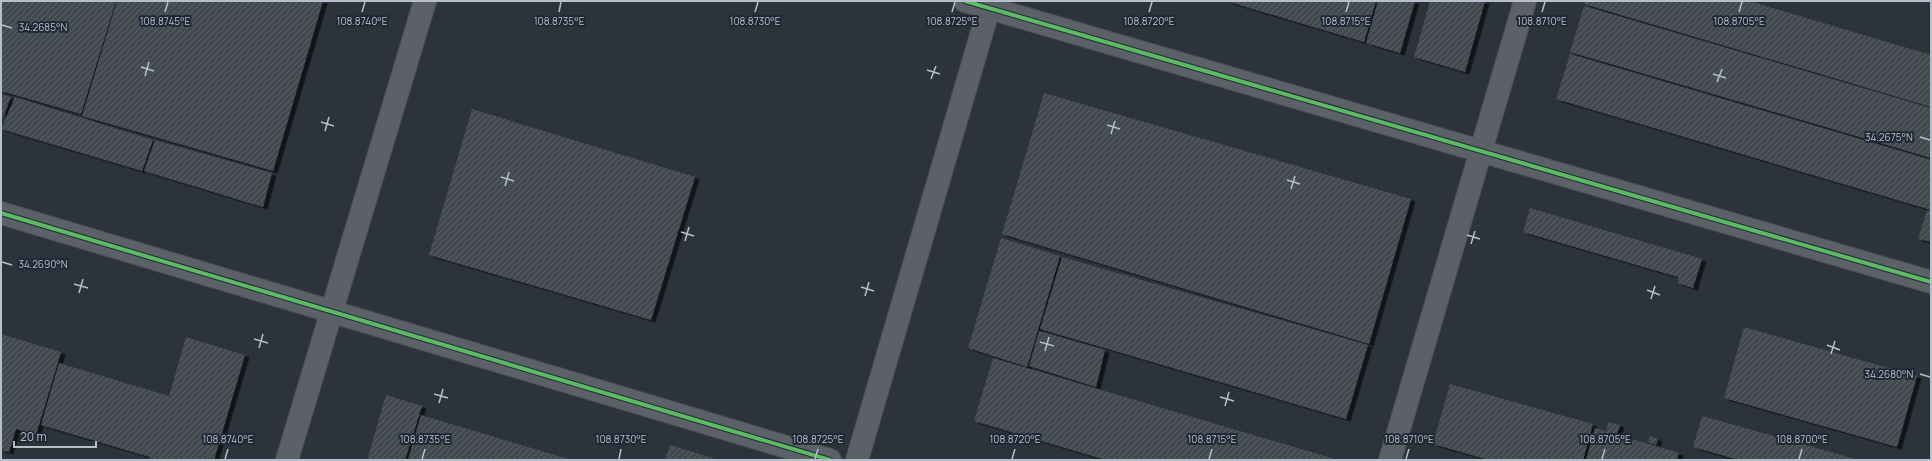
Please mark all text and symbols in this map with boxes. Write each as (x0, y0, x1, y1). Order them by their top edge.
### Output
text: 108.8745°E (140, 14, 191, 28)
text: 108.8740°E (337, 14, 388, 28)
text: 108.8735°E (534, 14, 585, 28)
text: 108.8730°E (730, 14, 781, 28)
text: 108.8725°E (927, 14, 978, 28)
text: 108.8720°E (1123, 14, 1175, 28)
text: 108.8715°E (1321, 14, 1371, 28)
text: 108.8710°E (1517, 14, 1567, 28)
text: 108.8705°E (1713, 14, 1765, 28)
text: 34.2685°N (19, 20, 67, 34)
text: 34.2675°N (1865, 130, 1913, 144)
text: 34.2690°N (18, 257, 68, 271)
text: 34.2680°N (1865, 367, 1914, 381)
scale bar (14, 423, 96, 449)
text: 20 m (20, 428, 47, 445)
text: 108.8740°E (203, 432, 254, 446)
text: 108.8735°E (400, 432, 451, 446)
text: 108.8730°E (596, 432, 647, 446)
text: 108.8725°E (793, 432, 844, 446)
text: 108.8720°E (989, 432, 1041, 446)
text: 108.8715°E (1187, 432, 1237, 446)
text: 108.8710°E (1384, 432, 1434, 446)
text: 108.8705°E (1579, 432, 1631, 446)
text: 108.8700°E (1776, 432, 1828, 446)

